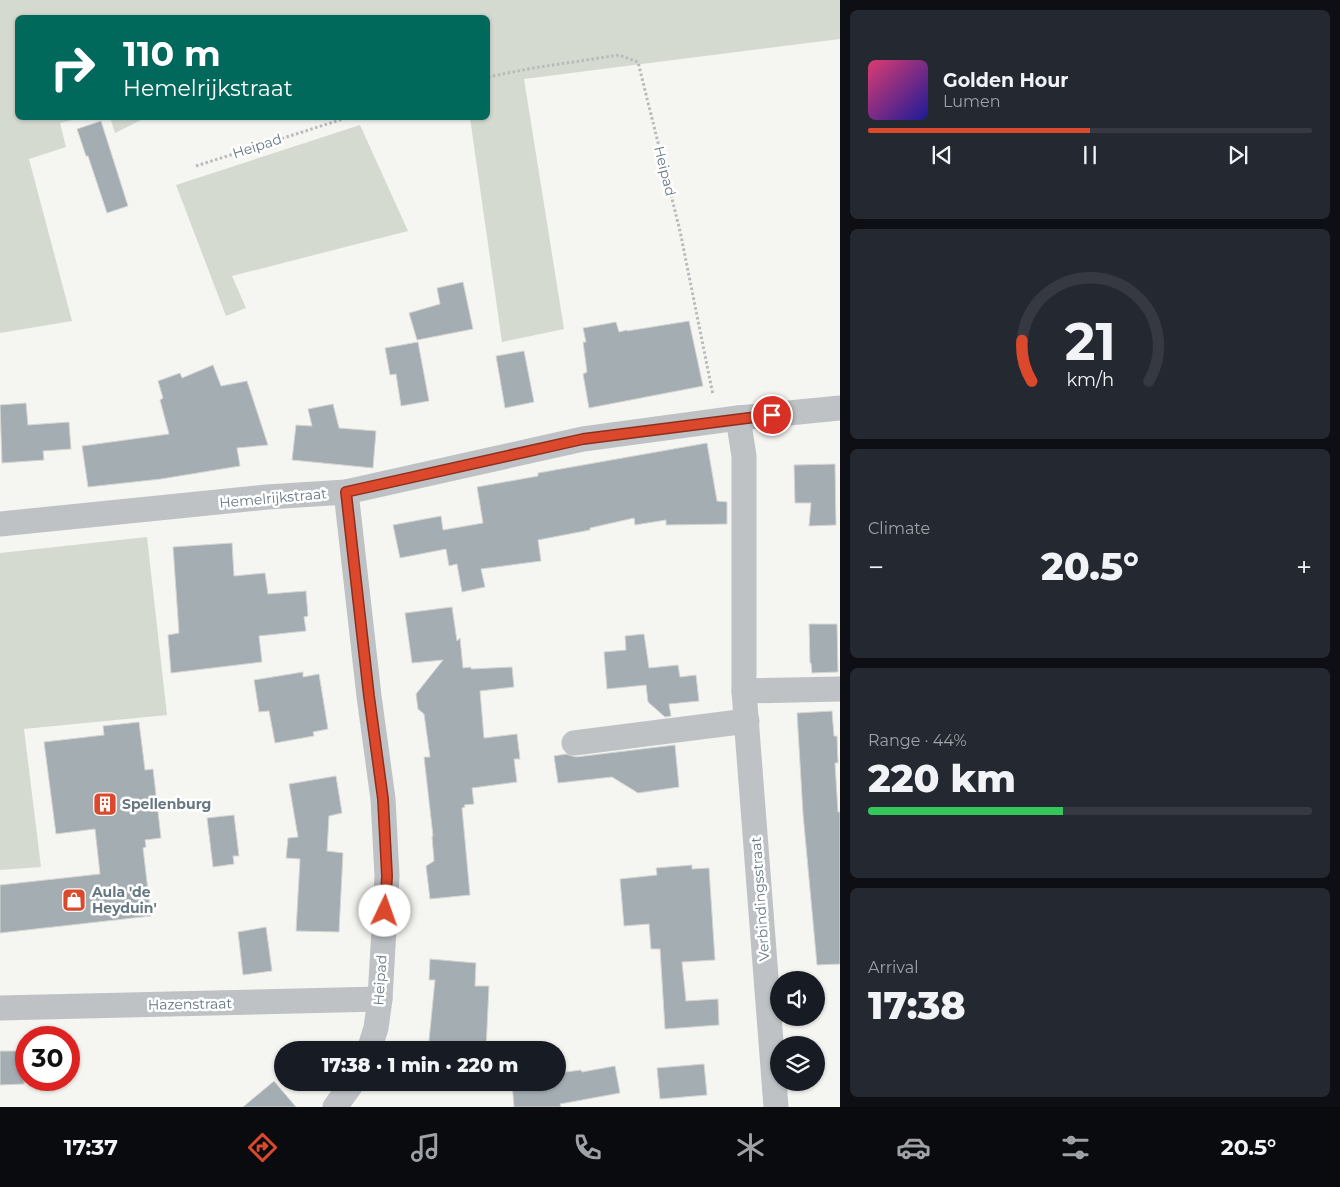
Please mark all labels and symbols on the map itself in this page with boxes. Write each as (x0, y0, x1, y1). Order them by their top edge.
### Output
street label: Heipad (230, 130, 284, 162)
street label: Heipad (650, 144, 680, 198)
pin (751, 394, 793, 436)
street label: Hemelrijkstraat (218, 484, 328, 512)
building icon: Spellenburg (92, 791, 118, 817)
place label: Spellenburg (122, 795, 211, 813)
street label: Verbindingsstraat (747, 836, 773, 962)
place label: Aula 'de Heyduin' (91, 883, 157, 917)
position arrow (358, 884, 410, 936)
shop icon: Aula 'de Heyduin' (61, 887, 87, 913)
street label: Heipad (369, 954, 391, 1006)
street label: Hazenstraat (148, 994, 233, 1014)
speed limit sign: 30 (15, 1026, 80, 1091)

